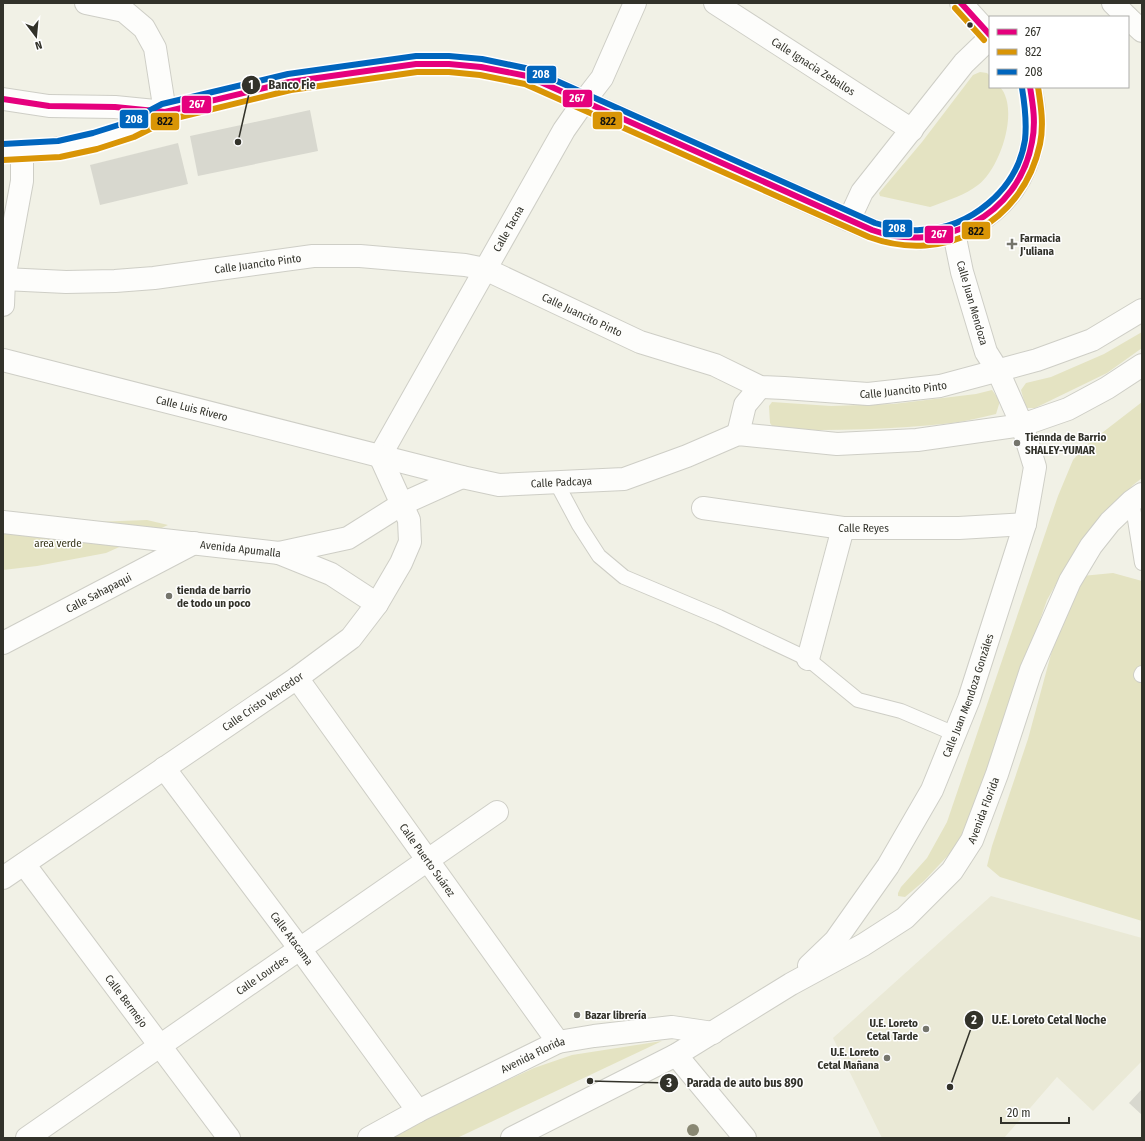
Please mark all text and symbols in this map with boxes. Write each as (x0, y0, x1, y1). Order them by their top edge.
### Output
north arrow (16, 16, 56, 56)
legend (989, 16, 1129, 88)
unlabelled marker (965, 20, 975, 30)
text: 267 (1025, 25, 1041, 39)
street label: Calle Ignacia Zeballos (769, 35, 858, 98)
text: N (34, 38, 44, 52)
text: 822 (1025, 45, 1042, 59)
line badge: 208 (526, 65, 557, 84)
text: 208 (1025, 65, 1043, 79)
text: 208 (532, 68, 550, 81)
callout: Banco Fie (241, 73, 324, 97)
text: 1 (248, 78, 254, 92)
text: Banco Fie (268, 78, 316, 92)
line badge: 267 (562, 89, 593, 108)
text: 267 (568, 92, 585, 105)
line badge: 267 (181, 95, 212, 114)
text: 267 (188, 98, 205, 111)
line badge: 208 (119, 109, 149, 129)
line badge: 822 (592, 111, 623, 130)
line badge: 822 (150, 112, 180, 131)
text: 208 (125, 113, 143, 126)
text: 822 (157, 115, 173, 128)
text: 822 (600, 115, 616, 128)
street label: Calle Tacna (490, 204, 526, 254)
line badge: 208 (882, 219, 913, 238)
line badge: 822 (961, 221, 991, 240)
text: 208 (888, 222, 906, 235)
line badge: 267 (924, 225, 954, 244)
text: 822 (968, 225, 984, 238)
text: 267 (930, 228, 947, 241)
place label: Farmacia J'uliana (1019, 232, 1061, 258)
marker: Farmacia J'uliana (1007, 239, 1017, 249)
street label: Calle Juancito Pinto (214, 251, 302, 276)
street label: Calle Juan Mendoza (954, 259, 990, 347)
street label: Calle Juancito Pinto (540, 290, 625, 339)
street label: Calle Juancito Pinto (859, 378, 948, 401)
street label: Calle Luis Rivero (155, 393, 229, 424)
place label: Tiennda de Barrio SHALEY-YUMAR (1025, 431, 1106, 457)
marker: Tiennda de Barrio SHALEY-YUMAR (1012, 438, 1022, 448)
street label: Calle Padcaya (531, 474, 592, 490)
street label: Calle Reyes (837, 521, 889, 535)
park label: area verde (34, 537, 82, 550)
street label: Avenida Apumalla (200, 538, 281, 560)
street label: Calle Sahapaqui (64, 570, 134, 615)
place label: tienda de barrio de todo un poco (177, 584, 251, 610)
marker: tienda de barrio de todo un poco (164, 591, 174, 601)
street label: Calle Juan Mendoza Gonzáles (940, 632, 996, 759)
street label: Calle Cristo Vencedor (220, 669, 306, 734)
street label: Avenida Florida (965, 775, 1002, 846)
street label: Calle Puerto Suárez (397, 821, 458, 900)
street label: Calle Atacama (268, 909, 316, 968)
street label: Calle Lourdes (234, 952, 291, 998)
street label: Calle Bermejo (103, 972, 150, 1030)
callout: U.E. Loreto Cetal Noche (964, 1008, 1114, 1032)
place label: Bazar librería (585, 1009, 647, 1022)
marker: Bazar librería (572, 1010, 582, 1020)
text: 2 (970, 1013, 977, 1027)
text: U.E. Loreto Cetal Noche (992, 1013, 1106, 1027)
place label: U.E. Loreto Cetal Tarde (867, 1017, 918, 1043)
marker: U.E. Loreto Cetal Tarde (921, 1024, 931, 1034)
street label: Avenida Florida (499, 1034, 566, 1076)
place label: U.E. Loreto Cetal Mañana (818, 1046, 880, 1072)
marker: U.E. Loreto Cetal Mañana (882, 1053, 892, 1063)
callout: Parada de auto bus 890 (659, 1071, 811, 1095)
text: 3 (665, 1076, 672, 1090)
text: Parada de auto bus 890 (687, 1076, 804, 1090)
scale bar (1001, 1099, 1069, 1125)
text: 20 m (1007, 1106, 1031, 1120)

